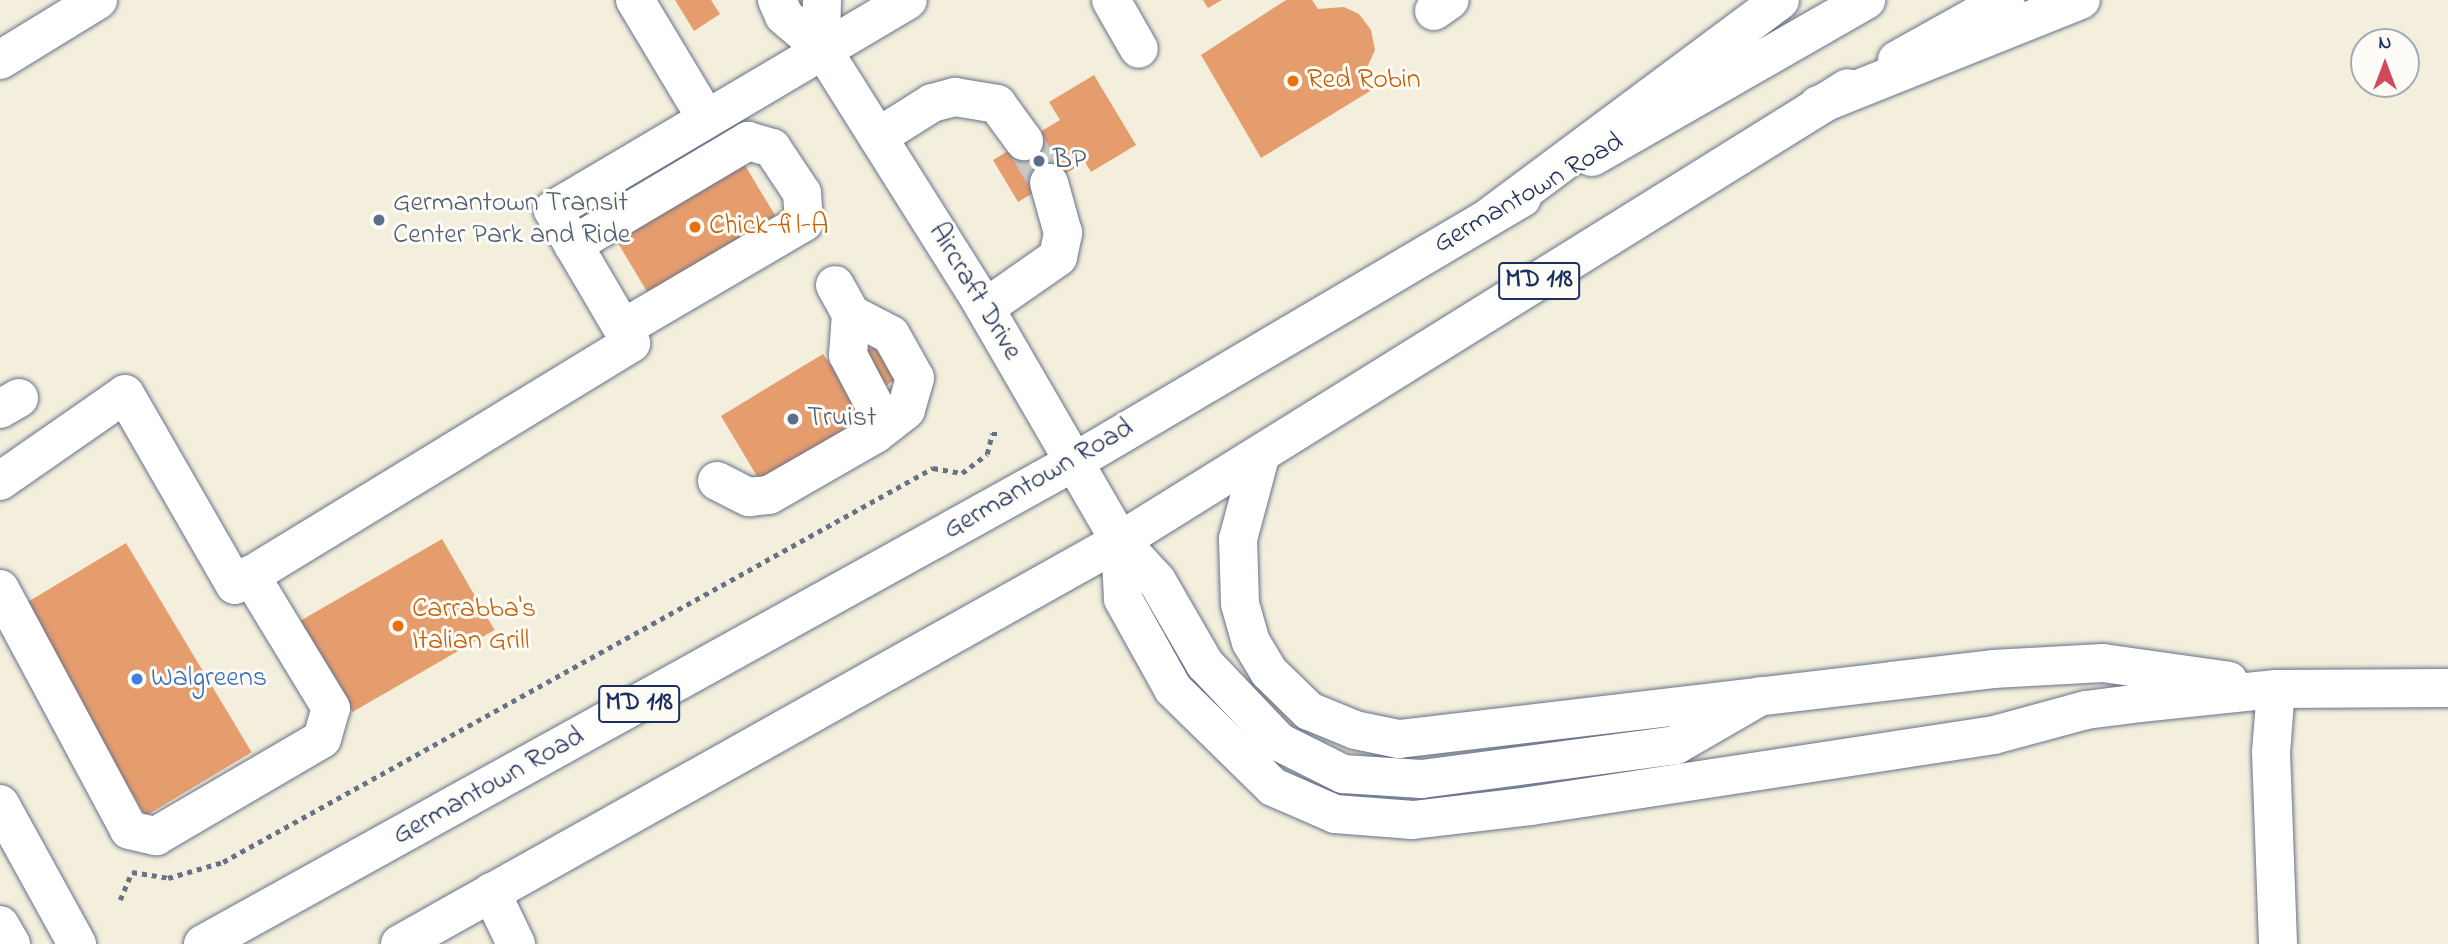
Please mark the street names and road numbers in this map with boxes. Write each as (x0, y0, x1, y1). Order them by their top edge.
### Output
street label: Germantown Road (1428, 126, 1630, 262)
street label: Aircraft Drive (920, 217, 1028, 367)
road number: MD 118 (1497, 258, 1581, 304)
street label: Germantown Road (938, 412, 1140, 548)
road number: MD 118 (597, 682, 681, 726)
street label: Germantown Road (388, 721, 590, 853)

